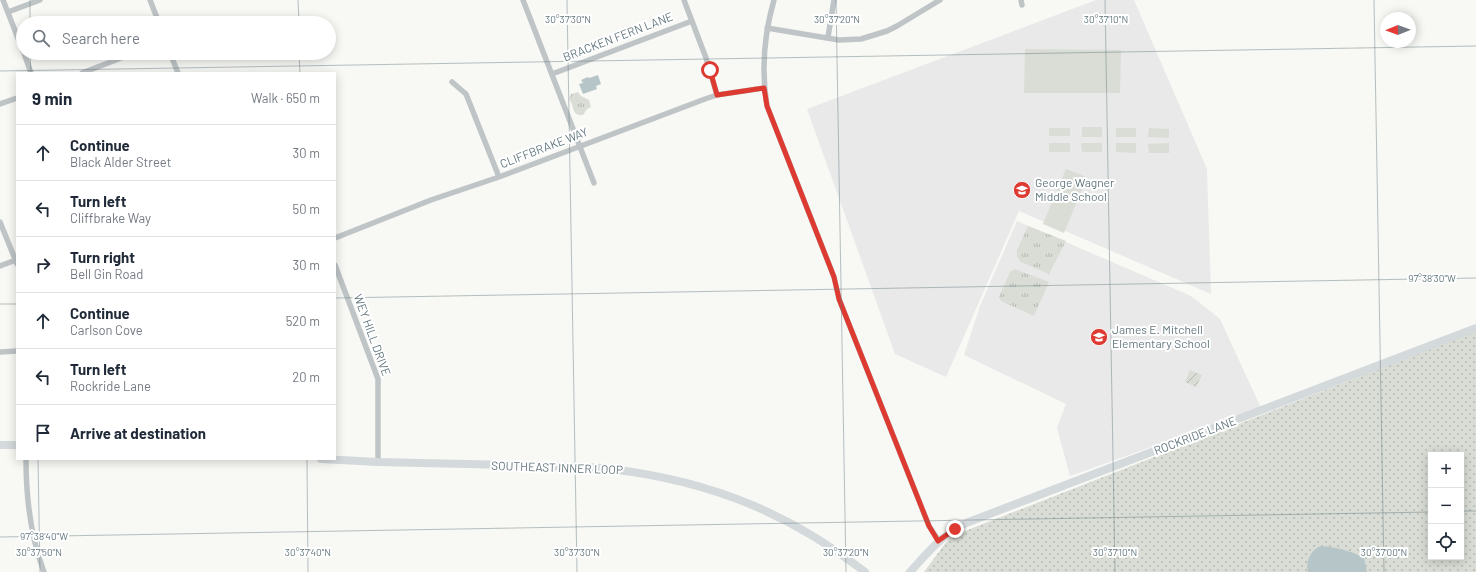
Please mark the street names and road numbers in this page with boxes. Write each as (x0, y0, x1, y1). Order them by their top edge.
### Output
street label: BRACKEN FERN LANE (561, 9, 675, 63)
street label: CLIFFBRAKE WAY (498, 124, 590, 170)
street label: WEY HILL DRIVE (352, 292, 394, 377)
street label: ROCKRIDE LANE (1152, 413, 1238, 457)
street label: SOUTHEAST INNER LOOP (491, 458, 623, 476)

